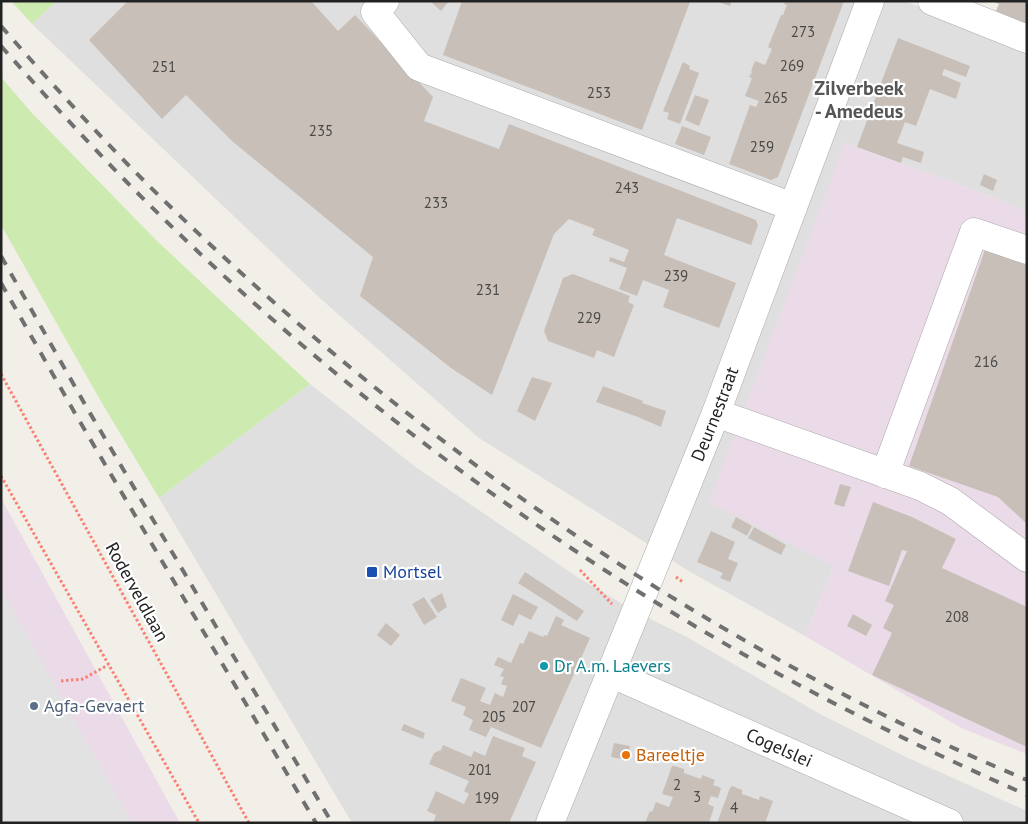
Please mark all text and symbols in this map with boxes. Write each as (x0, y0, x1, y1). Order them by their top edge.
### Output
house number: 273 (791, 22, 815, 41)
house number: 269 (780, 56, 804, 75)
house number: 251 (152, 57, 176, 76)
district label: Zilverbeek - Amedeus (814, 75, 904, 124)
house number: 253 (587, 83, 611, 102)
house number: 265 (764, 88, 788, 107)
house number: 235 (309, 121, 333, 140)
house number: 259 (750, 137, 774, 156)
house number: 243 (615, 178, 639, 197)
house number: 233 (424, 193, 448, 212)
house number: 239 (664, 266, 688, 285)
house number: 231 (476, 280, 500, 299)
house number: 229 (577, 308, 601, 327)
house number: 216 (974, 352, 998, 371)
street label: Deurnestraat (686, 363, 743, 465)
street label: Roderveldlaan (101, 538, 174, 645)
place label: Mortsel (383, 560, 442, 583)
marker: Mortsel (365, 565, 379, 579)
house number: 208 (945, 607, 969, 626)
place label: Dr A.m. Laevers (554, 654, 671, 677)
marker: Dr A.m. Laevers (538, 660, 550, 672)
place label: Agfa-Gevaert (44, 694, 144, 717)
house number: 207 (512, 697, 536, 716)
marker: Agfa-Gevaert (28, 700, 40, 712)
house number: 205 (482, 707, 506, 726)
street label: Cogelslei (743, 723, 816, 772)
place label: Bareeltje (636, 743, 705, 766)
marker: Bareeltje (620, 749, 632, 761)
house number: 201 (468, 760, 492, 779)
house number: 2 (673, 775, 681, 794)
house number: 3 (693, 787, 701, 806)
house number: 199 (475, 788, 499, 807)
house number: 4 (730, 798, 738, 817)

